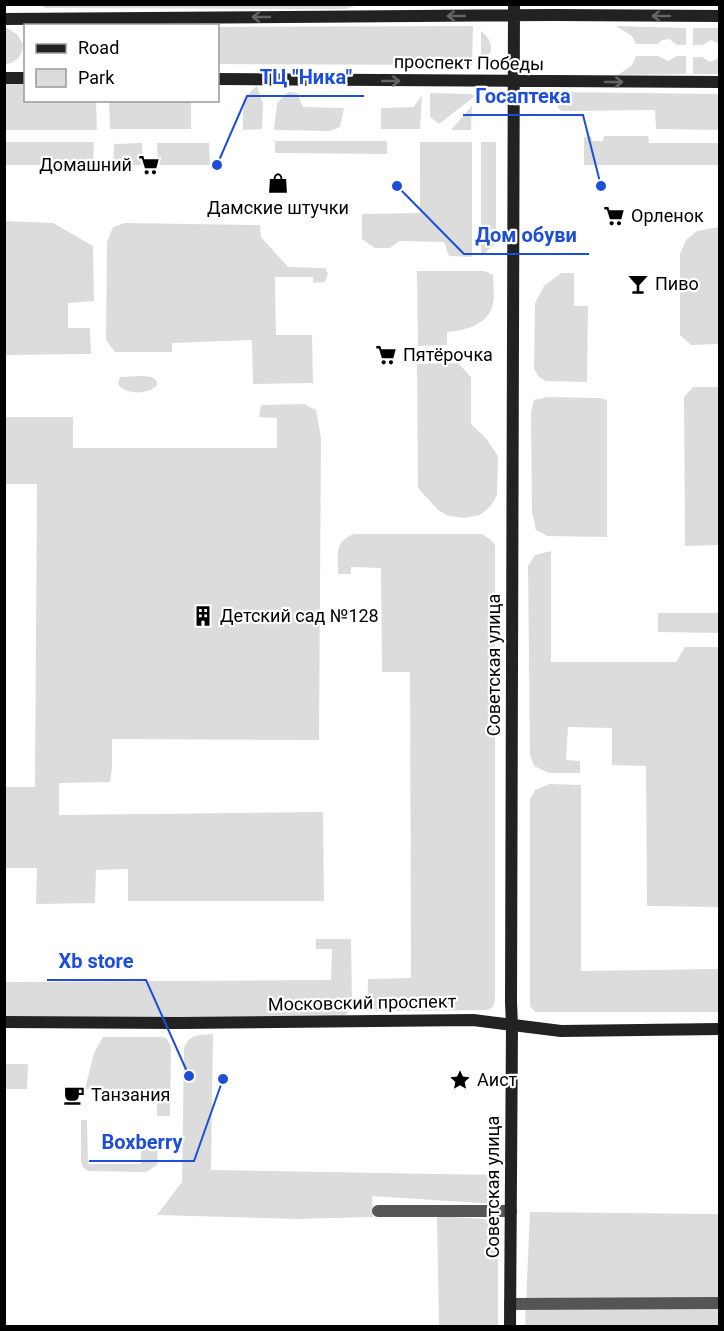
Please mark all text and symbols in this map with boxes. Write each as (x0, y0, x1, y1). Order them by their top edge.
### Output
one-way arrow (446, 10, 466, 22)
one-way arrow (251, 11, 271, 23)
one-way arrow (652, 11, 672, 22)
legend (24, 24, 219, 102)
text: Road (78, 37, 119, 58)
street label: проспект Победы (394, 51, 544, 74)
callout: ТЦ "Ника" (247, 58, 364, 96)
text: ТЦ "Ника" (260, 65, 352, 89)
text: Park (78, 67, 115, 88)
one-way arrow (380, 75, 400, 86)
one-way arrow (603, 76, 623, 88)
callout: Госаптека (463, 77, 583, 115)
text: Госаптека (475, 84, 571, 108)
supermarket icon: Домашний (137, 153, 161, 177)
place label: Домашний (39, 154, 132, 175)
shop icon: Дамские штучки (266, 171, 290, 195)
place label: Дамские штучки (207, 197, 349, 218)
supermarket icon: Орленок (602, 204, 626, 228)
place label: Орленок (631, 205, 704, 226)
callout: Дом обуви (464, 216, 589, 254)
text: Дом обуви (475, 223, 577, 247)
bar icon: Пиво (626, 272, 650, 296)
place label: Пиво (655, 273, 699, 294)
supermarket icon: Пятёрочка (374, 343, 398, 367)
place label: Пятёрочка (403, 344, 493, 365)
street label: Советская улица (483, 594, 504, 736)
building icon: Детский сад №128 (191, 604, 215, 628)
place label: Детский сад №128 (220, 605, 379, 626)
callout: Xb store (47, 942, 146, 980)
text: Xb store (59, 949, 134, 973)
street label: Московский проспект (268, 990, 457, 1015)
place icon: Аист (448, 1068, 472, 1092)
place label: Аист (477, 1069, 518, 1090)
cafe icon: Танзания (62, 1083, 86, 1107)
place label: Танзания (91, 1084, 171, 1105)
street label: Советская улица (482, 1116, 503, 1258)
callout: Boxberry (89, 1123, 194, 1161)
text: Boxberry (102, 1130, 183, 1154)

